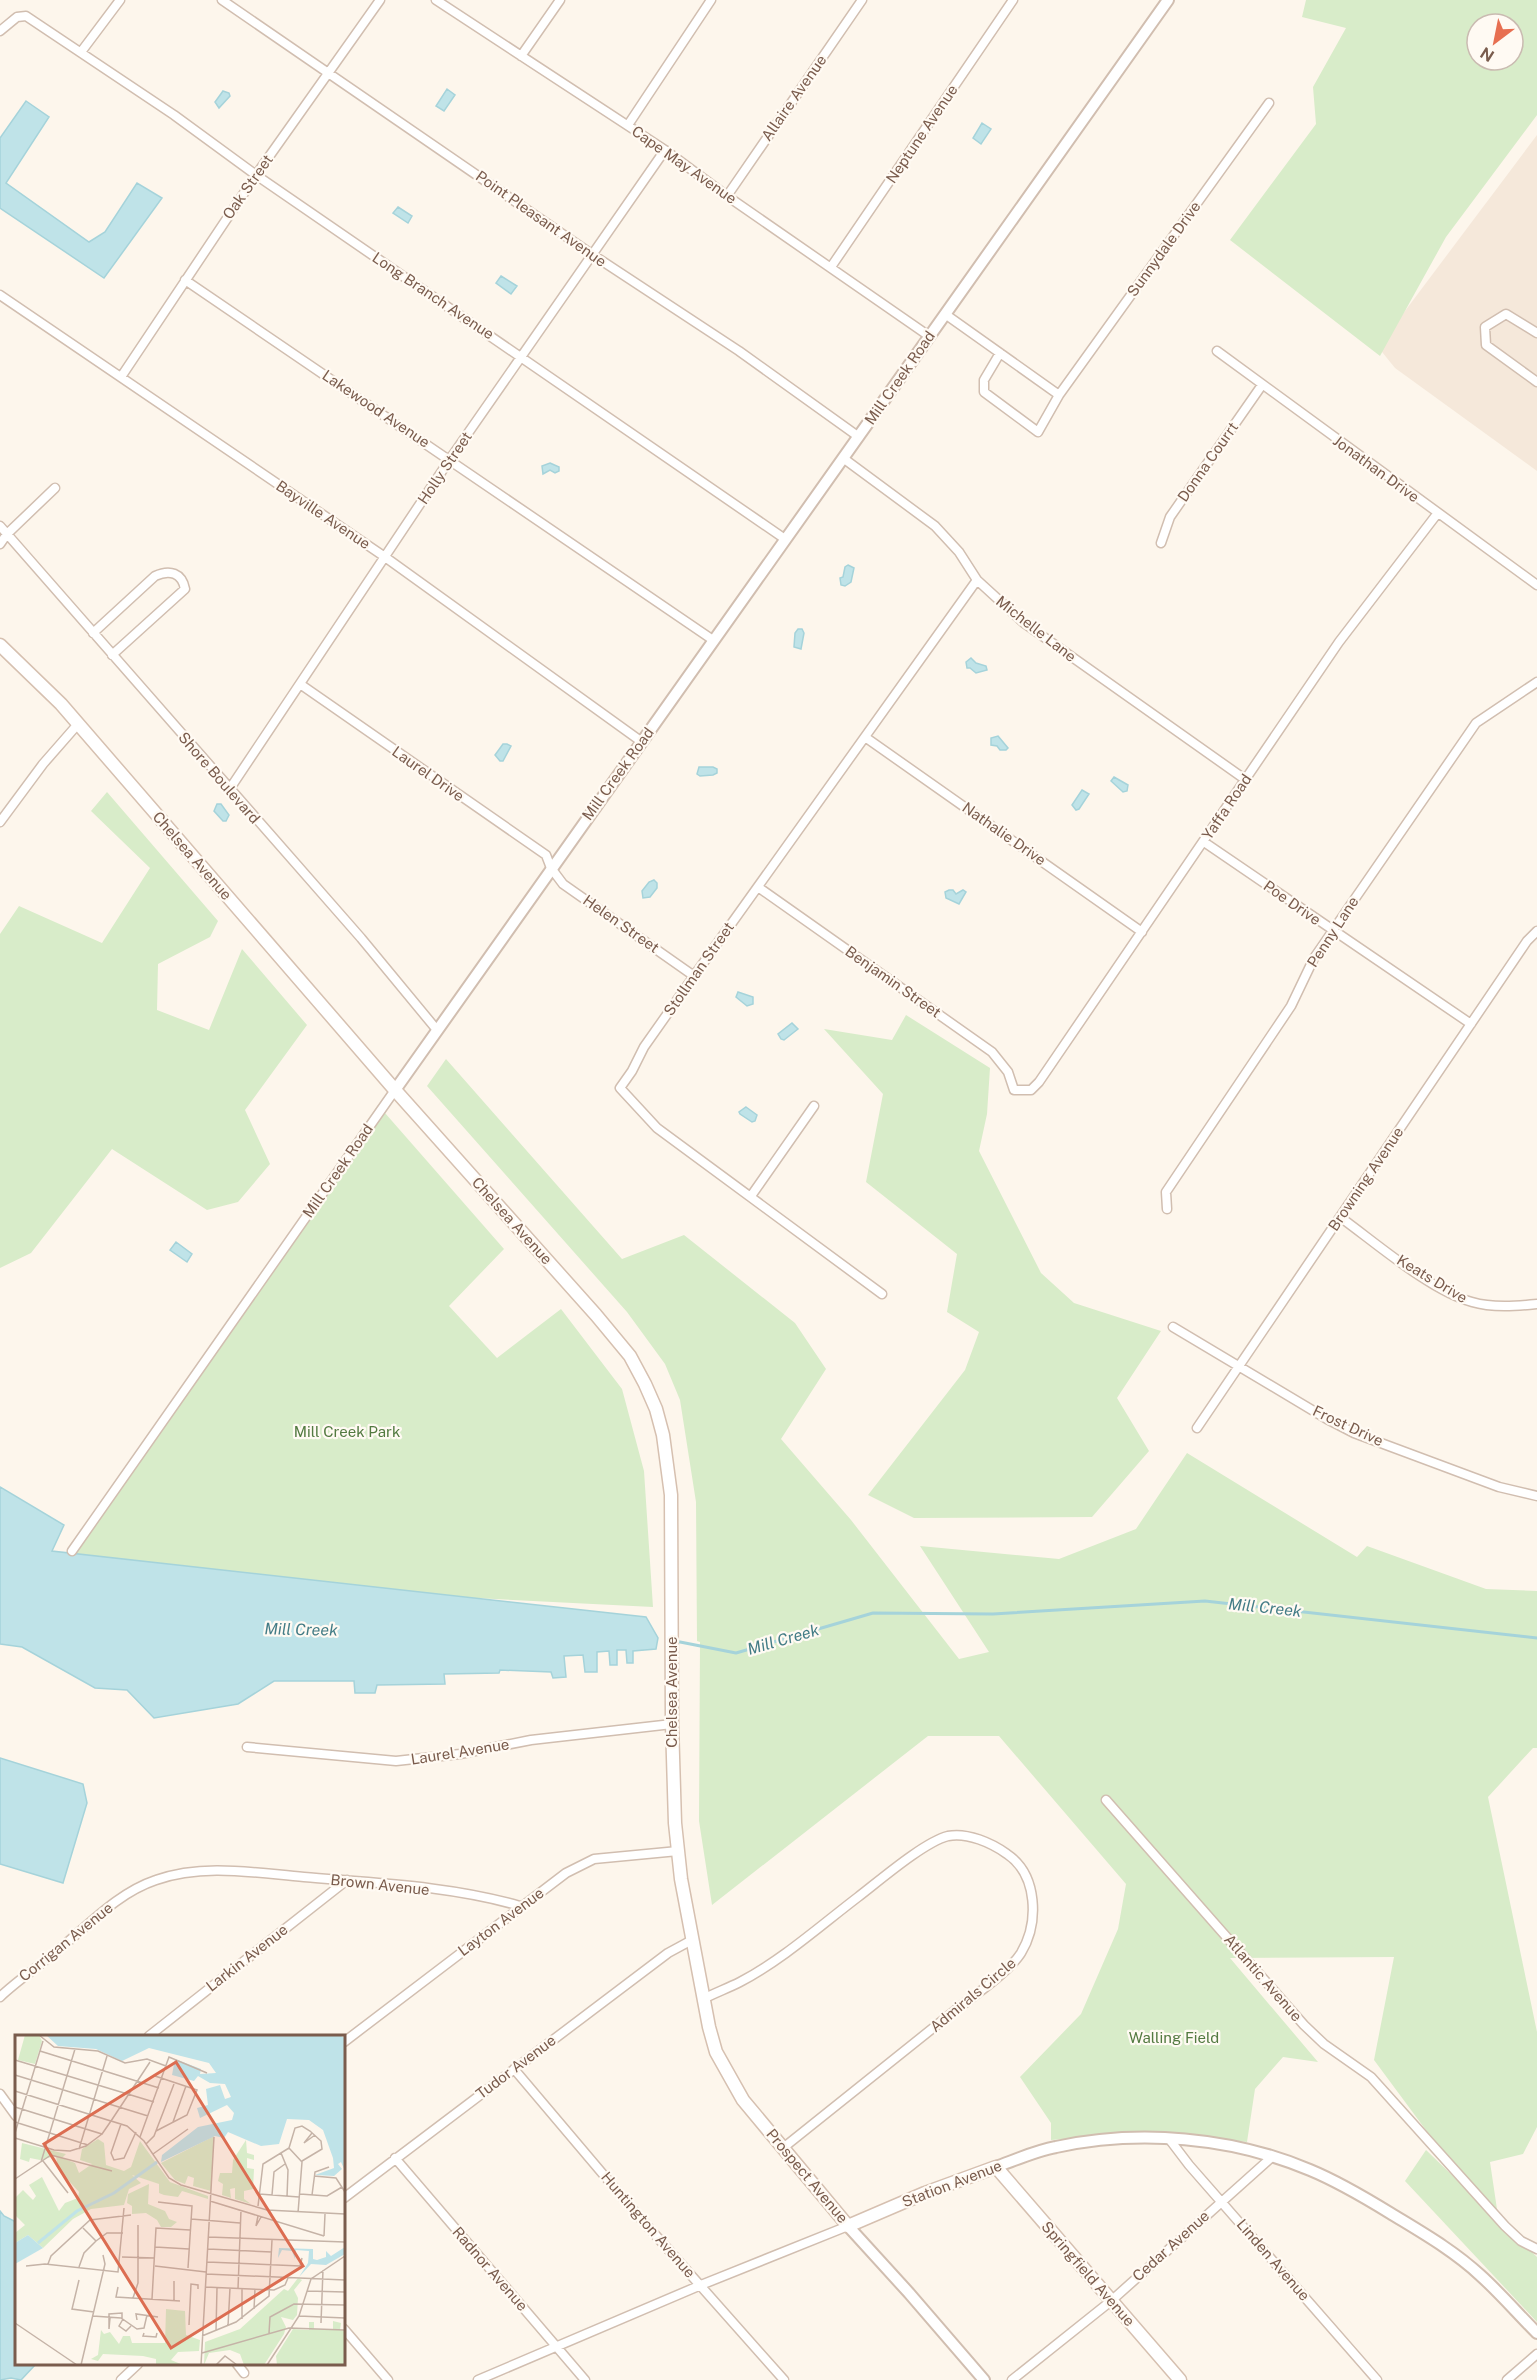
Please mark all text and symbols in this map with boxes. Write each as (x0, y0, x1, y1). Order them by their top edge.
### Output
north arrow (1465, 12, 1525, 72)
text: N (1477, 43, 1498, 66)
street label: Allaire Avenue (758, 52, 829, 144)
street label: Neptune Avenue (882, 81, 961, 186)
street label: Cape May Avenue (629, 122, 740, 207)
street label: Oak Street (219, 151, 276, 222)
street label: Point Pleasant Avenue (473, 167, 610, 270)
street label: Sunnydale Drive (1123, 198, 1204, 299)
street label: Long Branch Avenue (369, 249, 497, 343)
street label: Mill Creek Road (861, 328, 938, 428)
street label: Lakewood Avenue (319, 366, 433, 451)
street label: Donna Courrt (1174, 419, 1241, 505)
street label: Holly Street (414, 428, 475, 507)
street label: Jonathan Drive (1330, 432, 1422, 505)
street label: Bayville Avenue (273, 477, 374, 552)
street label: Michelle Lane (993, 592, 1080, 665)
street label: Mill Creek Road (578, 724, 657, 823)
street label: Shore Boulevard (175, 729, 264, 827)
street label: Laurel Drive (389, 743, 468, 805)
street label: Yaffa Road (1199, 771, 1255, 843)
street label: Nathalie Drive (959, 798, 1049, 869)
street label: Chelsea Avenue (149, 808, 235, 903)
street label: Poe Drive (1260, 877, 1324, 928)
street label: Helen Street (580, 891, 663, 956)
street label: Penny Lane (1304, 893, 1362, 970)
street label: Stollman Street (660, 919, 737, 1019)
street label: Benjamin Street (842, 942, 944, 1021)
street label: Mill Creek Road (299, 1121, 376, 1221)
street label: Browning Avenue (1325, 1124, 1407, 1234)
street label: Chelsea Avenue (469, 1174, 556, 1268)
street label: Keats Drive (1394, 1251, 1471, 1306)
street label: Frost Drive (1310, 1402, 1386, 1449)
park label: Mill Creek Park (294, 1423, 400, 1440)
water label: Mill Creek (1227, 1594, 1303, 1621)
water label: Mill Creek (264, 1619, 338, 1640)
water label: Mill Creek (745, 1620, 821, 1659)
street label: Chelsea Avenue (663, 1636, 680, 1748)
street label: Laurel Avenue (409, 1735, 510, 1768)
street label: Brown Avenue (330, 1871, 431, 1898)
street label: Layton Avenue (455, 1884, 547, 1959)
street label: Corrigan Avenue (15, 1899, 116, 1985)
street label: Larkin Avenue (203, 1921, 291, 1995)
street label: Atlantic Avenue (1221, 1931, 1306, 2025)
street label: Admirals Circle (927, 1954, 1019, 2035)
park label: Walling Field (1129, 2029, 1219, 2046)
street label: Tudor Avenue (473, 2031, 559, 2102)
inset map (15, 2035, 345, 2365)
street label: Prospect Avenue (763, 2125, 852, 2226)
street label: Station Avenue (900, 2157, 1004, 2210)
street label: Huntington Avenue (598, 2168, 699, 2281)
street label: Cedar Avenue (1129, 2207, 1212, 2284)
street label: Linden Avenue (1233, 2215, 1313, 2304)
street label: Springfield Avenue (1038, 2218, 1138, 2329)
street label: Radnor Avenue (449, 2223, 531, 2314)

